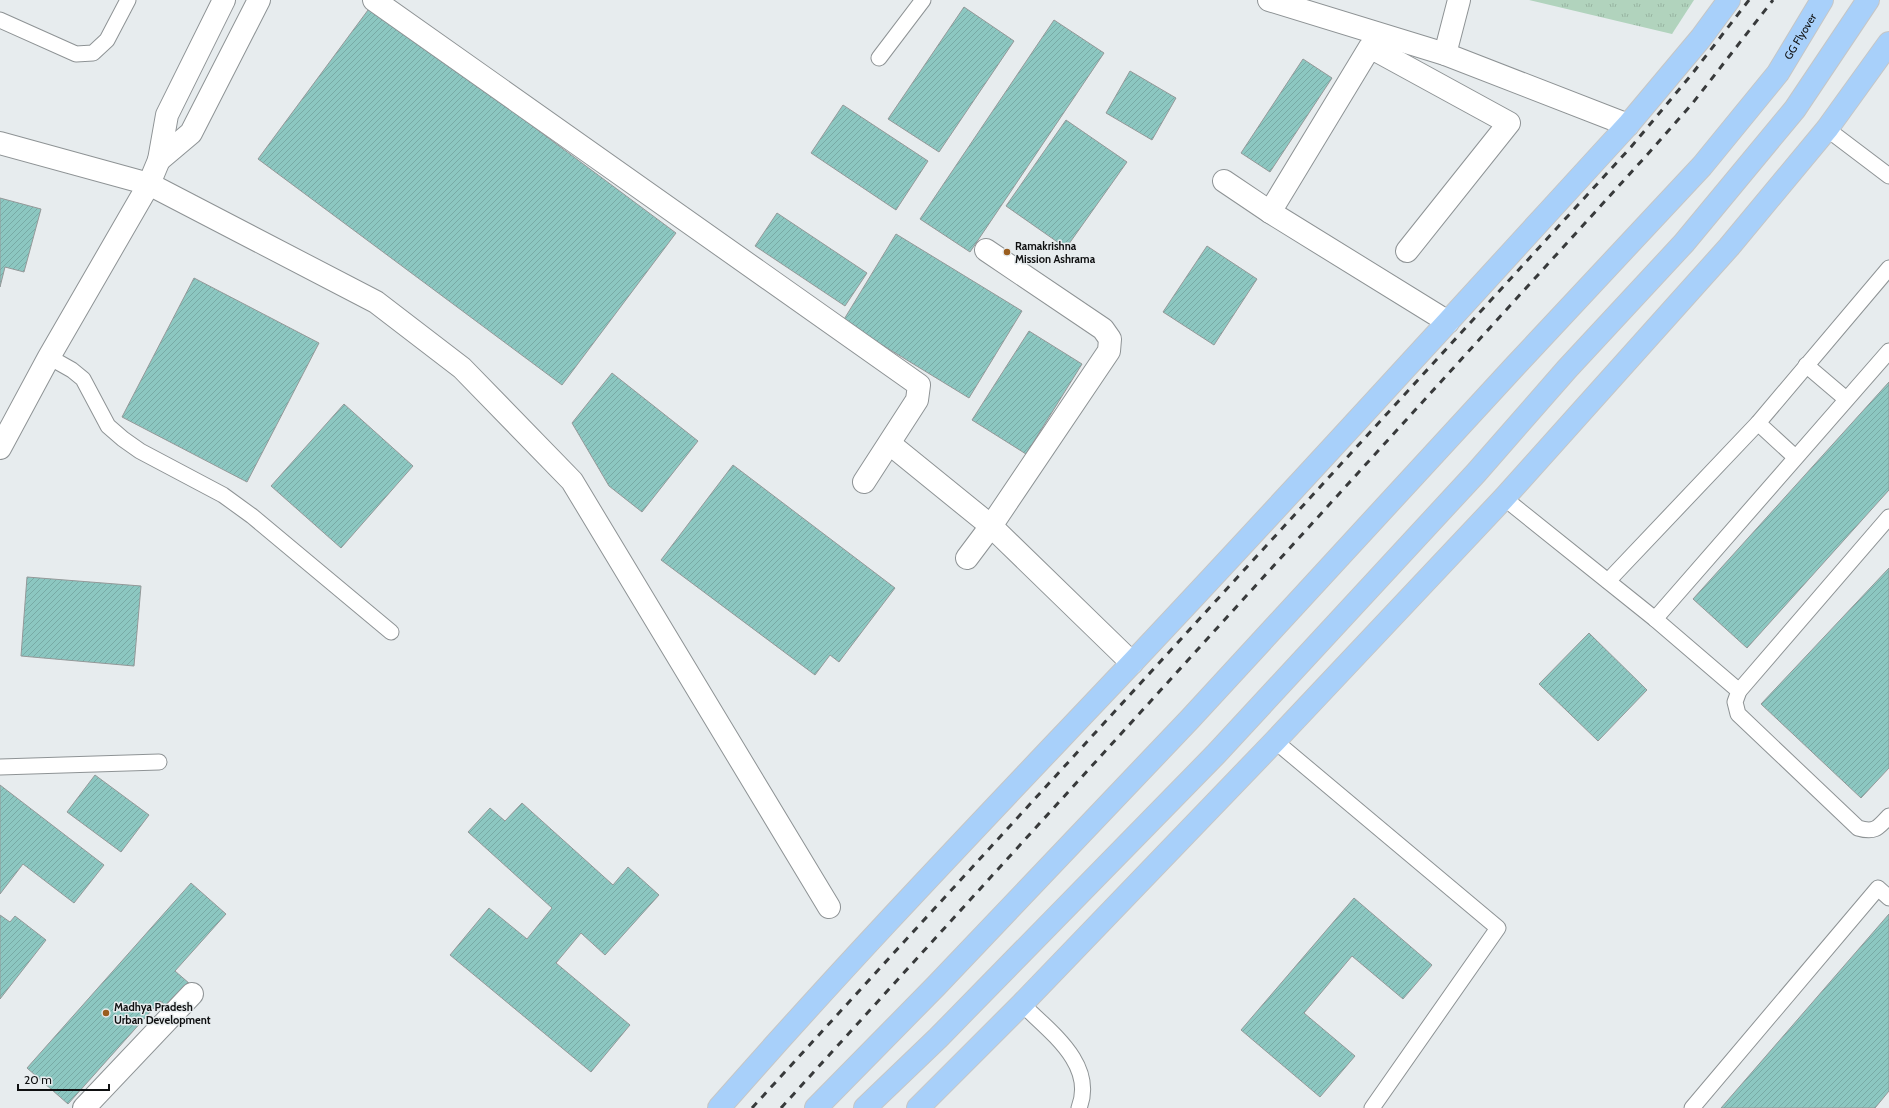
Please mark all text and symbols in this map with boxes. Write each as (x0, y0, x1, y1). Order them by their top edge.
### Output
street label: GG Flyover (1781, 10, 1820, 62)
place label: Ramakrishna Mission Ashrama (1015, 239, 1096, 266)
marker: Ramakrishna Mission Ashrama (1002, 247, 1012, 257)
place label: Madhya Pradesh Urban Development (114, 1000, 211, 1027)
marker: Madhya Pradesh Urban Development (101, 1008, 111, 1018)
scale bar (18, 1066, 109, 1092)
text: 20 m (24, 1072, 52, 1087)

